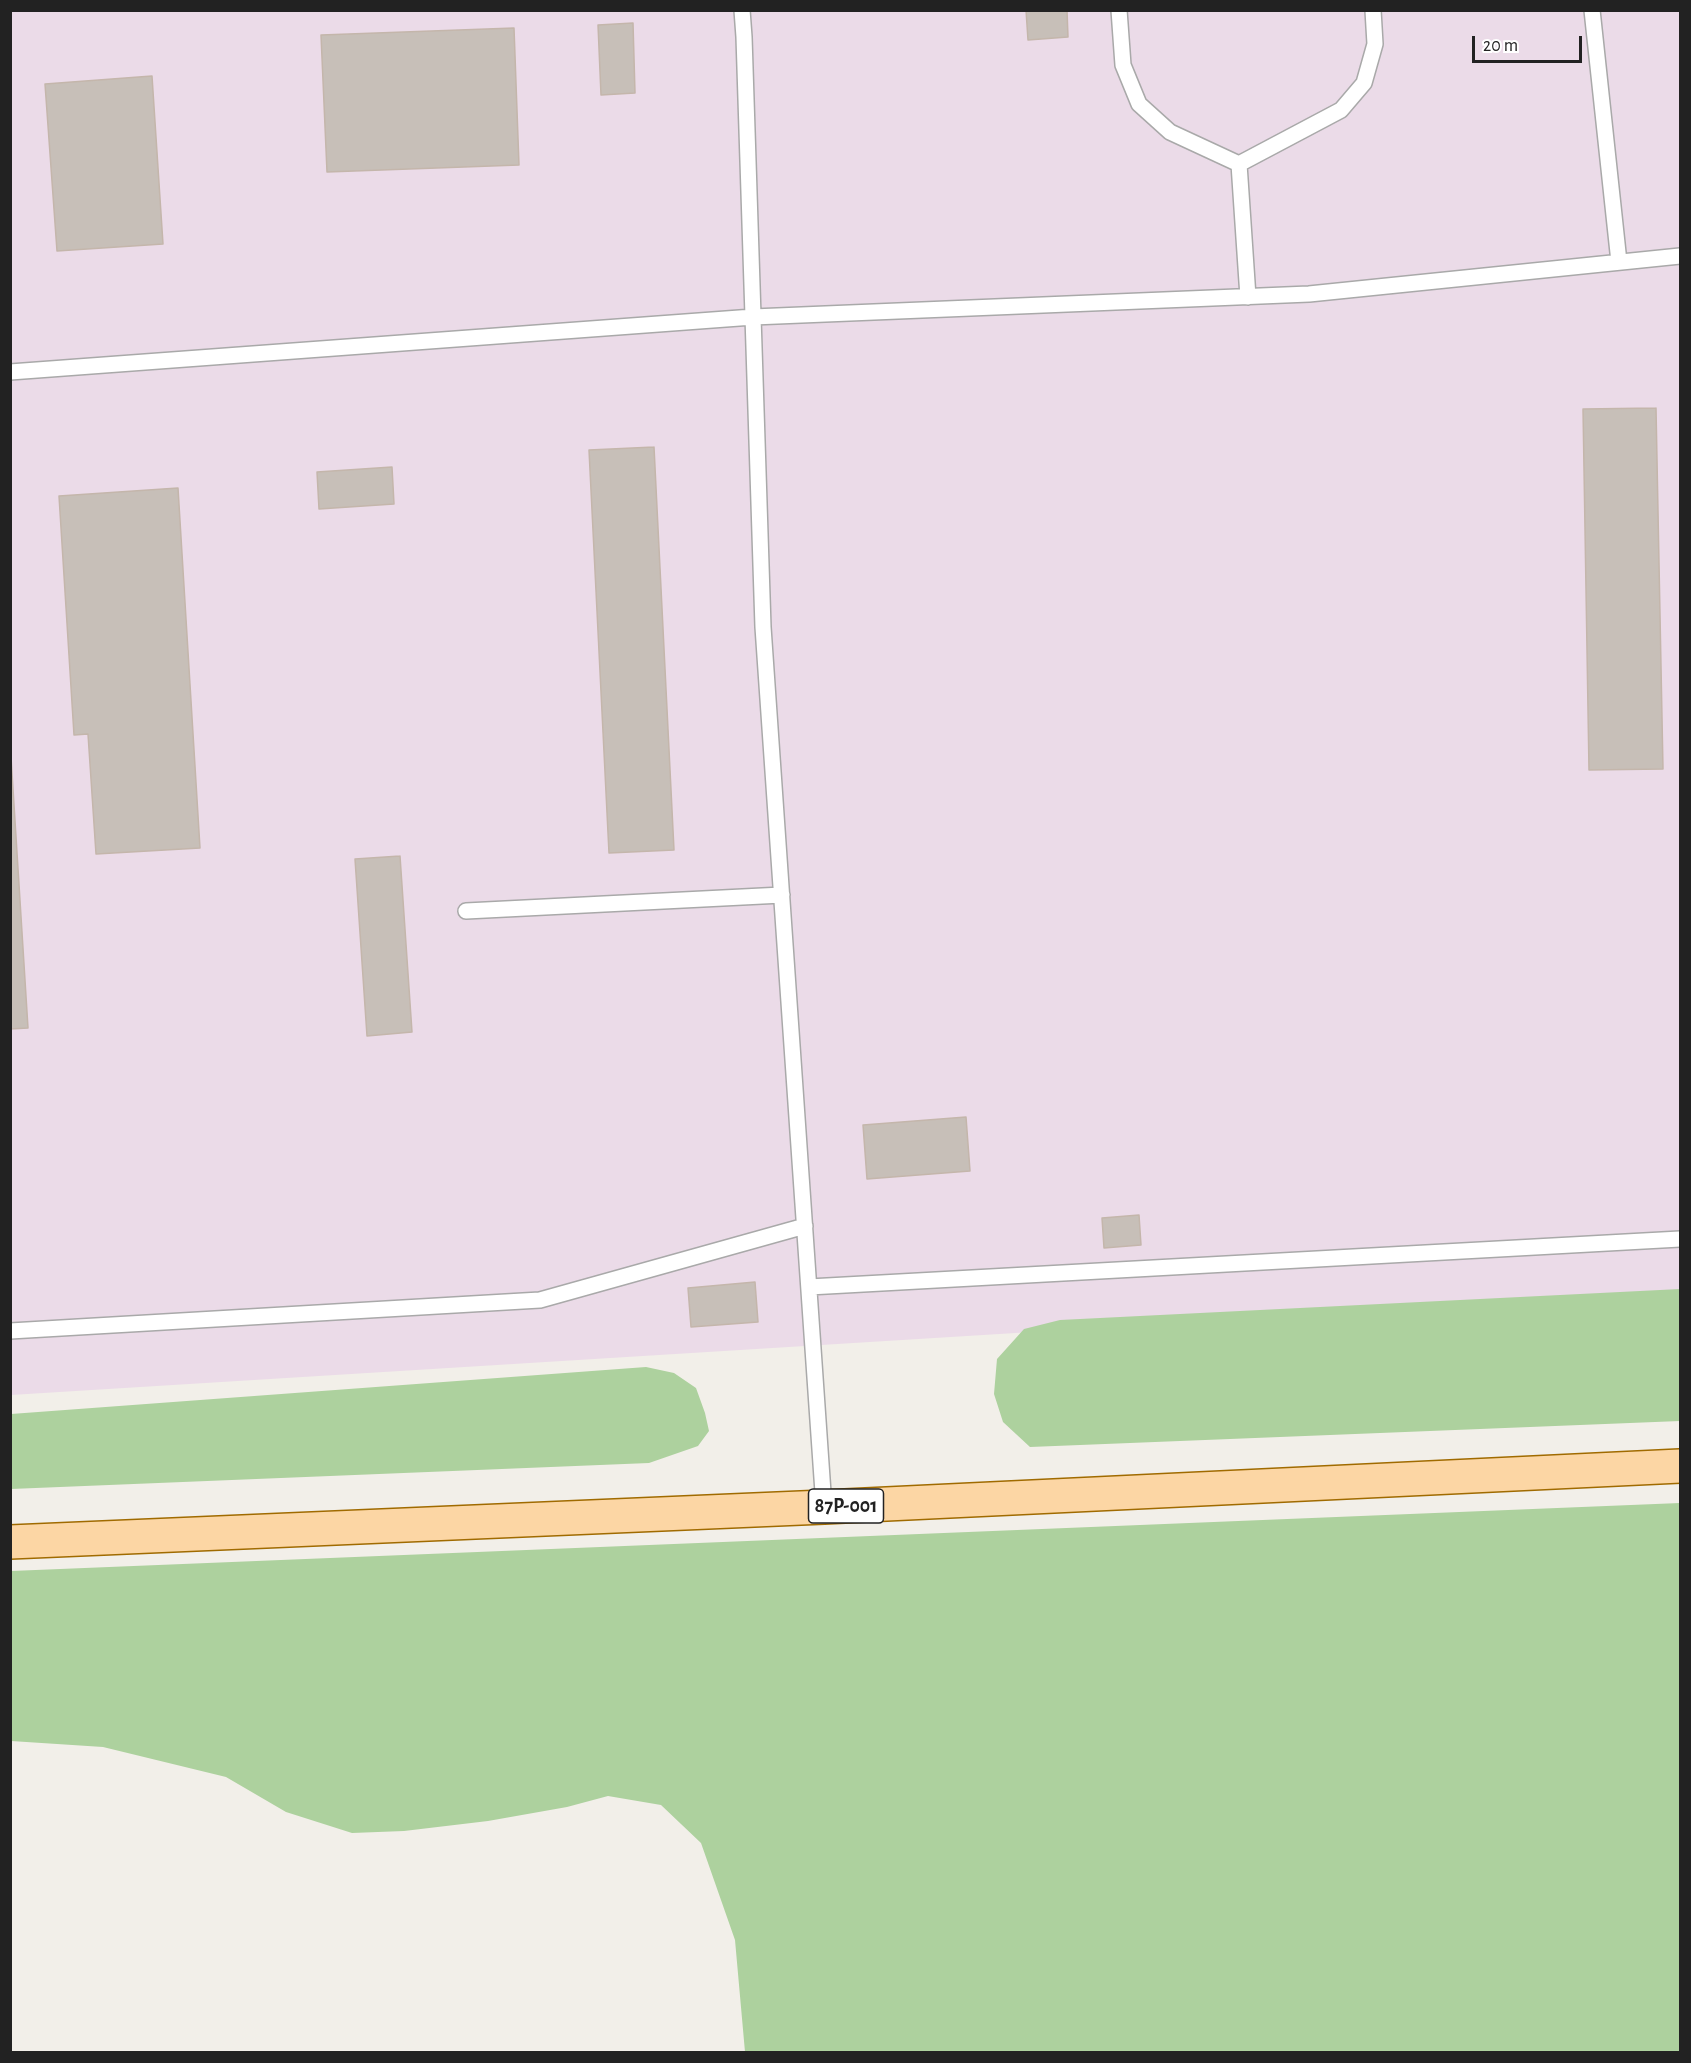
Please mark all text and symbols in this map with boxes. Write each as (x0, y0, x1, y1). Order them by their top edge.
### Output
scale bar (1475, 24, 1584, 62)
text: 20 m (1483, 37, 1518, 55)
road number: 87Р-001 (808, 1489, 884, 1523)

